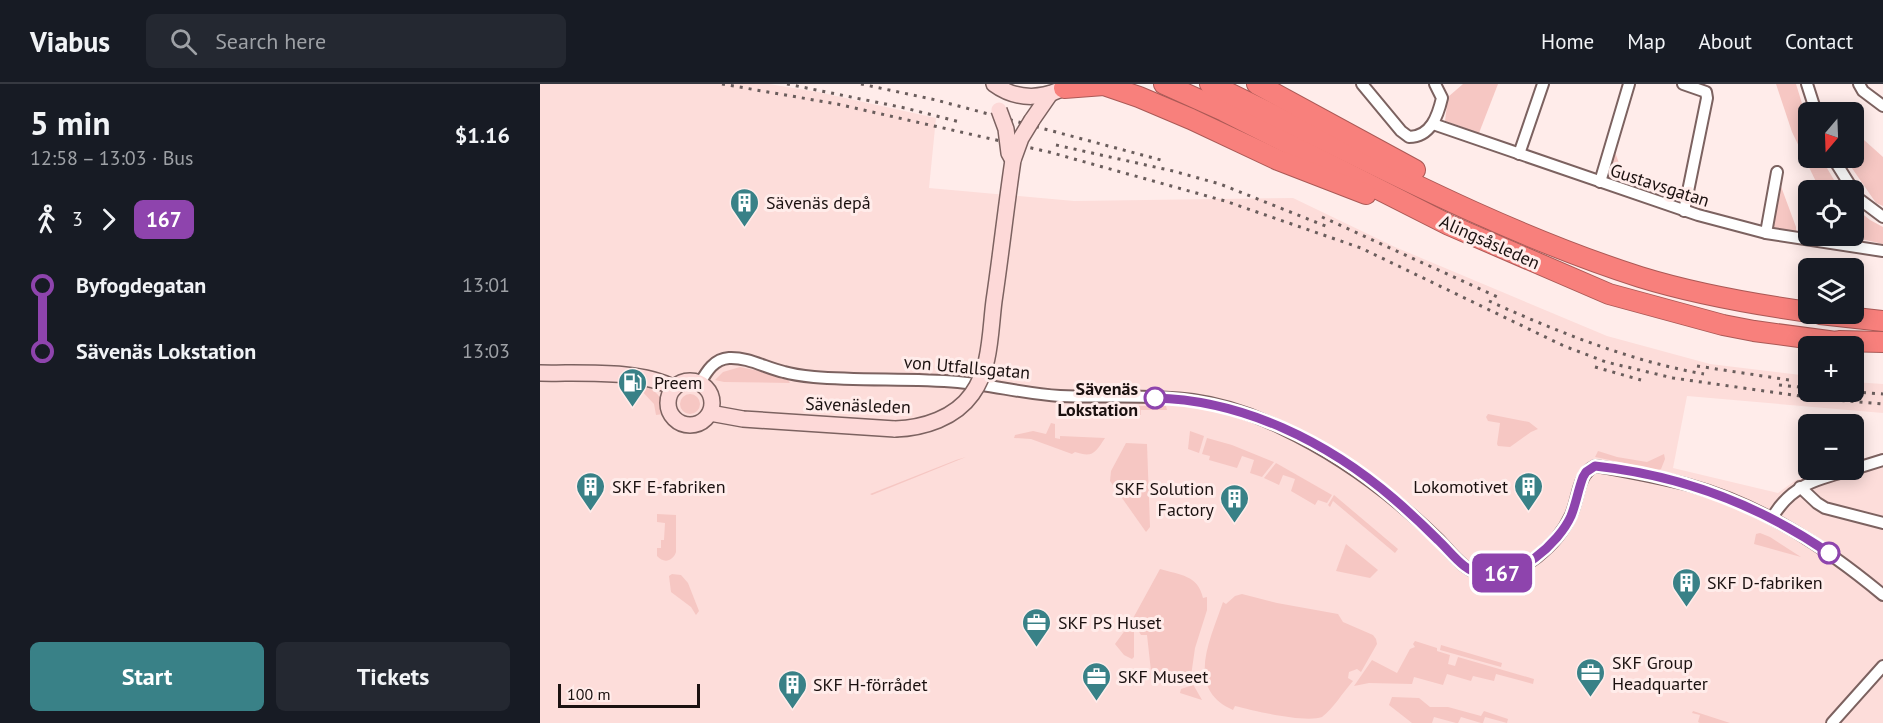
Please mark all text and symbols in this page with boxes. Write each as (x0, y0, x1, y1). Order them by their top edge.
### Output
search box (146, 14, 566, 68)
text: Viabus (30, 23, 110, 60)
icon: search (167, 25, 200, 58)
text: Search here (215, 27, 326, 55)
text: Home (1541, 28, 1594, 55)
text: Map (1627, 28, 1666, 55)
text: About (1699, 28, 1752, 55)
text: Contact (1785, 28, 1853, 55)
text: 5 min (30, 101, 111, 144)
north arrow (1798, 102, 1864, 168)
map controls (1798, 102, 1864, 480)
text: $1.16 (455, 121, 510, 149)
text: 12:58 – 13:03 · Bus (30, 145, 194, 171)
street label: Gustavsgatan (1607, 158, 1713, 212)
button: locate (1798, 180, 1864, 246)
building icon: Sävenäs depå (729, 186, 761, 228)
place label: Sävenäs depå (766, 191, 871, 214)
icon: walk (30, 203, 63, 236)
icon: forward (92, 203, 125, 236)
text: 3 (72, 206, 83, 232)
text: 167 (146, 206, 182, 233)
street label: Alingsåsleden (1436, 210, 1544, 274)
button: layers (1798, 258, 1864, 324)
text: Byfogdegatan (76, 271, 206, 299)
text: 13:01 (462, 272, 510, 298)
button: + (1798, 336, 1864, 402)
text: Sävenäs Lokstation (76, 337, 256, 365)
text: 13:03 (462, 338, 510, 364)
street label: von Utfallsgatan (903, 350, 1031, 384)
fuel station icon: Preem (617, 366, 649, 408)
place label: Preem (654, 371, 702, 394)
place label: Sävenäs Lokstation (1057, 377, 1138, 421)
marker: Sävenäs Lokstation (1144, 387, 1166, 409)
street label: Sävenäsleden (805, 392, 911, 418)
button: − (1798, 414, 1864, 480)
building icon: SKF E-fabriken (575, 470, 607, 512)
building icon: Lokomotivet (1513, 470, 1545, 512)
place label: SKF E-fabriken (612, 475, 726, 498)
place label: Lokomotivet (1413, 475, 1508, 498)
place label: SKF Solution Factory (1115, 477, 1215, 521)
building icon: SKF Solution Factory (1219, 482, 1251, 524)
unlabelled marker (1818, 542, 1840, 564)
line badge: 167 (1468, 554, 1536, 592)
text: 167 (1484, 560, 1520, 587)
building icon: SKF D-fabriken (1670, 566, 1702, 608)
place label: SKF D-fabriken (1707, 571, 1823, 594)
office icon: SKF PS Huset (1021, 606, 1053, 648)
place label: SKF PS Huset (1058, 611, 1162, 634)
button: Start (30, 642, 264, 711)
button: Tickets (276, 642, 510, 711)
place label: SKF Group Headquarter (1612, 651, 1708, 695)
office icon: SKF Group Headquarter (1575, 656, 1607, 698)
office icon: SKF Museet (1081, 660, 1113, 702)
place label: SKF Museet (1118, 665, 1208, 688)
building icon: SKF H-förrådet (776, 668, 808, 710)
place label: SKF H-förrådet (813, 673, 928, 696)
scale bar (558, 681, 700, 708)
text: 100 m (567, 684, 610, 704)

